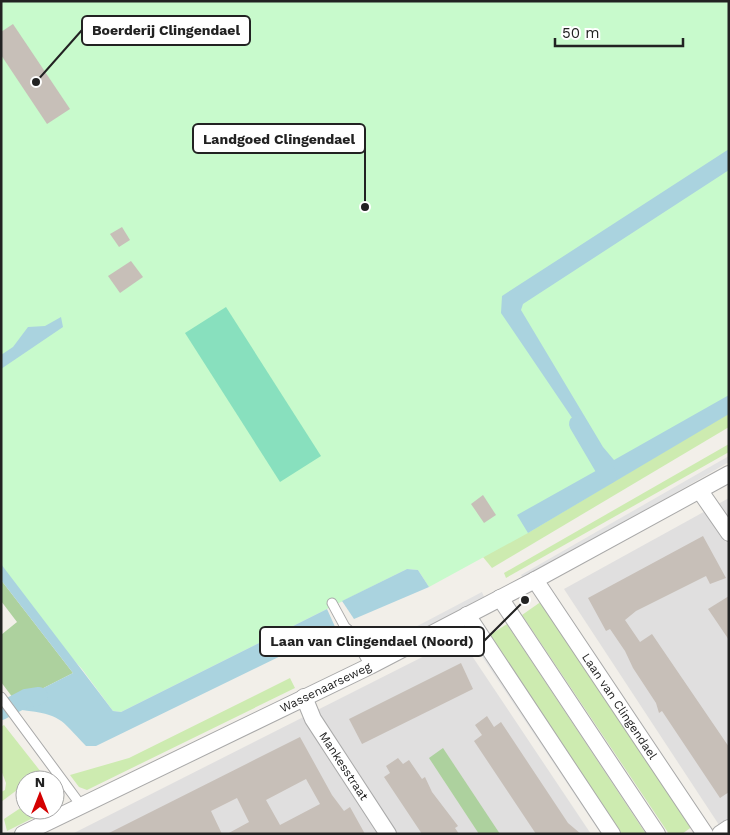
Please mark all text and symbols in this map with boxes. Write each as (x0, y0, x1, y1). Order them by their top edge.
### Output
scale bar (555, 15, 682, 47)
callout: Boerderij Clingendael (82, 16, 250, 45)
text: Boerderij Clingendael (92, 22, 240, 38)
text: 50 m (562, 24, 599, 42)
callout: Landgoed Clingendael (193, 124, 365, 153)
text: Landgoed Clingendael (203, 131, 355, 147)
callout: Laan van Clingendael (Noord) (260, 627, 484, 656)
text: Laan van Clingendael (Noord) (270, 633, 474, 649)
street label: Laan van Clingendael (579, 651, 660, 762)
street label: Wassenaarseweg (278, 659, 374, 716)
street label: Mankesstraat (316, 729, 371, 803)
north arrow (15, 770, 65, 820)
text: N (35, 774, 45, 790)

